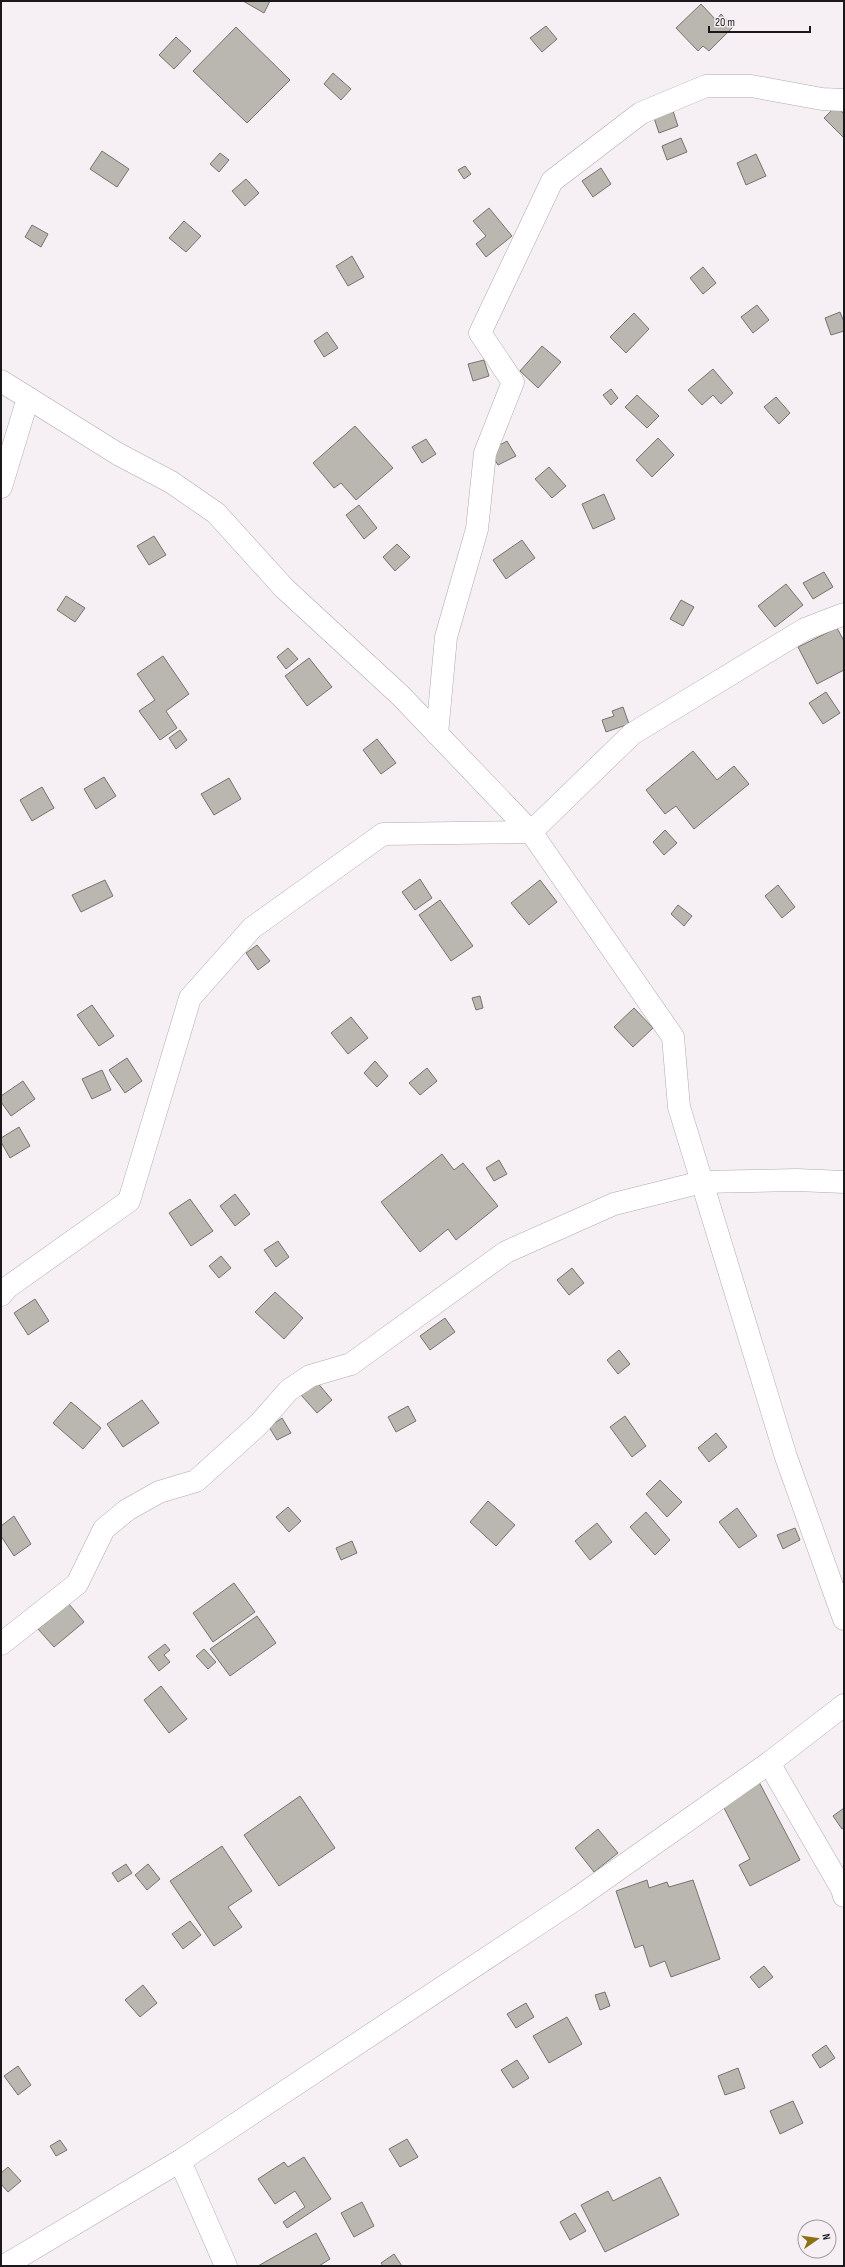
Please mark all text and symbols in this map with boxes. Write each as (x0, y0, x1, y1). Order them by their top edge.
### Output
scale bar (709, 8, 810, 34)
text: 20 m (715, 15, 735, 30)
north arrow (797, 2219, 837, 2259)
text: N (819, 2233, 833, 2241)

